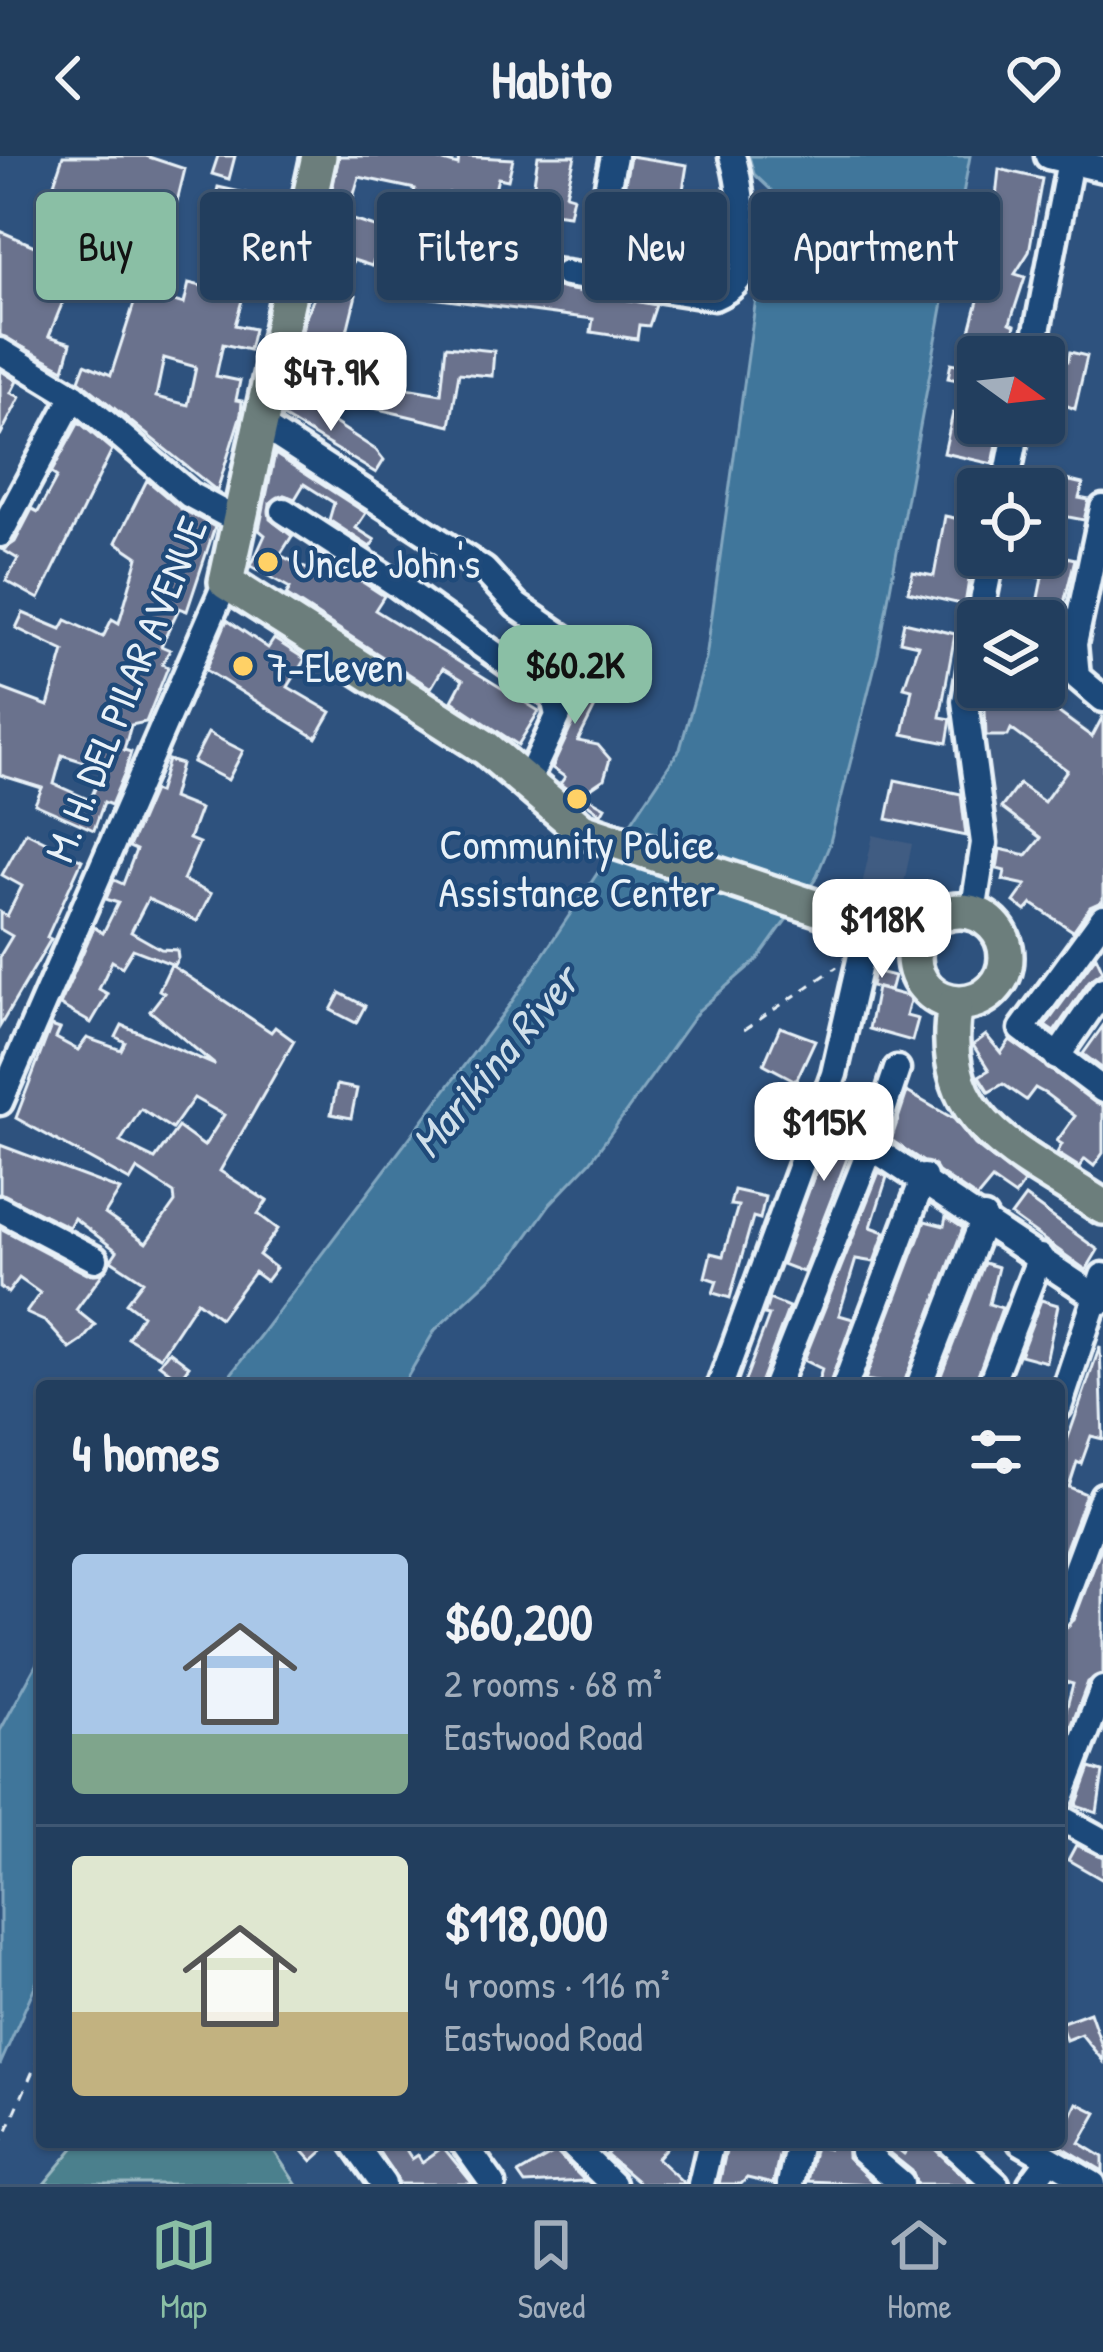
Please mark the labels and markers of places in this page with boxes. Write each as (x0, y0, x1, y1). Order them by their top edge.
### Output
pin: $47.9K (233, 332, 429, 434)
place label: Uncle John's (292, 534, 480, 591)
marker: Uncle John's (255, 549, 281, 575)
pin: $60.2K (477, 625, 673, 727)
place label: 7-Eleven (267, 638, 404, 695)
marker: 7-Eleven (230, 653, 256, 679)
marker: Community Police Assistance Center (564, 786, 590, 812)
place label: Community Police Assistance Center (438, 815, 716, 920)
pin: $118K (798, 879, 966, 981)
pin: $115K (740, 1082, 908, 1184)

